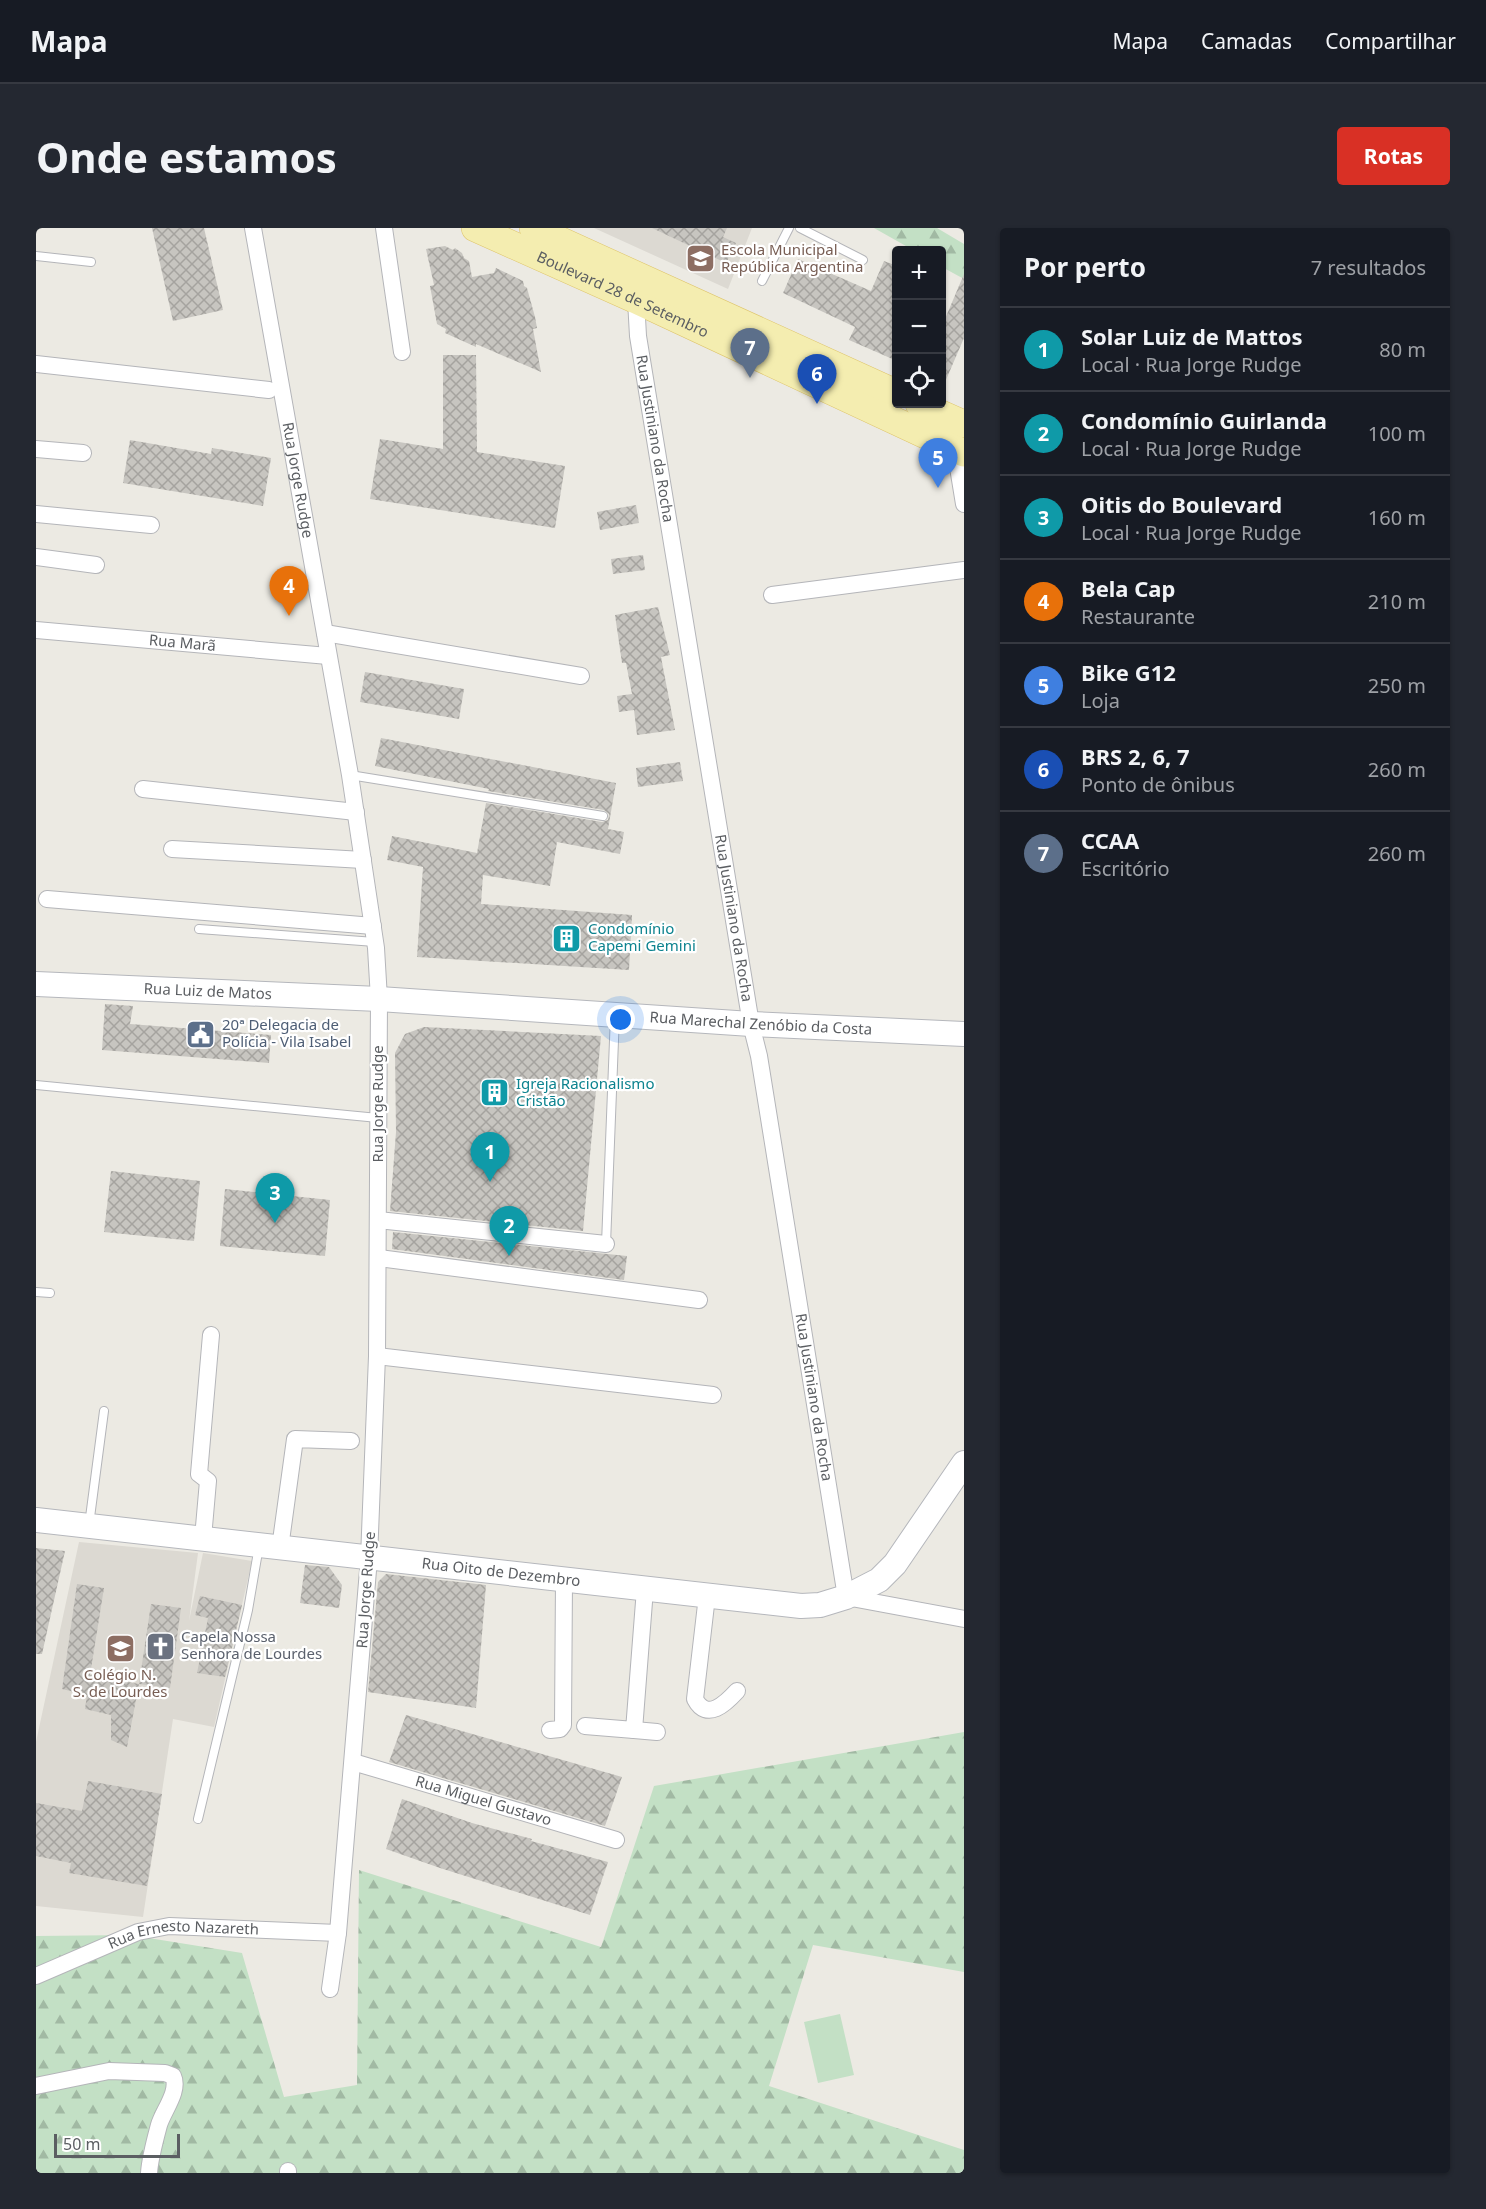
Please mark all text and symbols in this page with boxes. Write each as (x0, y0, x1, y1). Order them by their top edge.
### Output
text: Mapa (30, 22, 108, 60)
text: Mapa (1112, 27, 1168, 55)
text: Camadas (1201, 27, 1292, 55)
text: Compartilhar (1325, 27, 1456, 55)
button: Rotas (1337, 127, 1450, 185)
text: Onde estamos (36, 128, 337, 185)
place label: Escola Municipal República Argentina (721, 239, 863, 276)
school or university icon: Escola Municipal República Argentina (684, 243, 716, 275)
street label: Boulevard 28 de Setembro (534, 246, 712, 342)
map controls (892, 246, 946, 408)
button: + (892, 246, 946, 300)
text: Por perto (1024, 249, 1146, 285)
text: 7 resultados (1311, 254, 1426, 281)
button: − (892, 300, 946, 354)
text: Solar Luiz de Mattos (1081, 321, 1302, 351)
pin: 7 (730, 328, 770, 378)
text: 1 (1038, 336, 1049, 363)
text: 80 m (1379, 336, 1426, 363)
text: Local · Rua Jorge Rudge (1081, 351, 1302, 378)
street label: Rua Justiniano da Rocha (632, 353, 679, 524)
pin: 6 (798, 354, 836, 404)
button: locate (892, 354, 946, 408)
text: Condomínio Guirlanda (1081, 405, 1327, 435)
street label: Rua Jorge Rudge (279, 420, 319, 539)
text: 2 (1038, 420, 1049, 447)
text: 100 m (1368, 420, 1426, 447)
text: Local · Rua Jorge Rudge (1081, 435, 1302, 462)
pin: 5 (918, 438, 958, 488)
text: Oitis do Boulevard (1081, 489, 1282, 519)
text: 3 (1038, 504, 1049, 531)
text: 160 m (1368, 504, 1426, 531)
text: Local · Rua Jorge Rudge (1081, 519, 1302, 546)
pin: 4 (270, 566, 308, 616)
text: Bela Cap (1081, 573, 1175, 603)
text: 4 (1038, 588, 1049, 615)
text: 210 m (1368, 588, 1426, 615)
text: Restaurante (1081, 603, 1195, 630)
street label: Rua Marã (148, 629, 217, 655)
text: Bike G12 (1081, 657, 1176, 687)
text: 5 (1038, 672, 1049, 699)
text: 250 m (1368, 672, 1426, 699)
text: Loja (1081, 687, 1120, 714)
text: BRS 2, 6, 7 (1081, 741, 1190, 771)
text: 6 (1038, 756, 1049, 783)
text: 260 m (1368, 756, 1426, 783)
text: Ponto de ônibus (1081, 771, 1235, 798)
text: CCAA (1081, 825, 1139, 855)
street label: Rua Justiniano da Rocha (711, 833, 758, 1003)
text: 7 (1038, 840, 1049, 867)
text: 260 m (1368, 840, 1426, 867)
text: Escritório (1081, 855, 1170, 882)
place label: Condomínio Capemi Gemini (588, 918, 696, 955)
building icon: Condomínio Capemi Gemini (551, 922, 583, 954)
street label: Rua Luiz de Matos (143, 978, 272, 1003)
your location (606, 1005, 635, 1034)
street label: Rua Marechal Zenóbio da Costa (649, 1006, 873, 1039)
place label: 20ª Delegacia de Polícia - Vila Isabel (222, 1014, 351, 1051)
public building icon: 20ª Delegacia de Polícia - Vila Isabel (185, 1018, 217, 1050)
street label: Rua Jorge Rudge (367, 1045, 387, 1163)
place label: Igreja Racionalismo Cristão (516, 1073, 654, 1110)
building icon: Igreja Racionalismo Cristão (479, 1077, 511, 1109)
pin: 1 (470, 1132, 510, 1182)
pin: 3 (256, 1174, 294, 1223)
pin: 2 (490, 1206, 528, 1256)
street label: Rua Justiniano da Rocha (792, 1312, 838, 1482)
street label: Rua Jorge Rudge (351, 1531, 379, 1649)
street label: Rua Oito de Dezembro (421, 1552, 582, 1590)
place label: Capela Nossa Senhora de Lourdes (181, 1626, 322, 1663)
church icon: Capela Nossa Senhora de Lourdes (144, 1630, 176, 1662)
school or university icon: Colégio N. S. de Lourdes (104, 1632, 136, 1664)
place label: Colégio N. S. de Lourdes (73, 1664, 167, 1701)
street label: Rua Miguel Gustavo (413, 1770, 554, 1829)
street label: Rua Ernesto Nazareth (105, 1915, 259, 1953)
scale bar (54, 2131, 180, 2158)
text: 50 m (63, 2133, 100, 2155)

